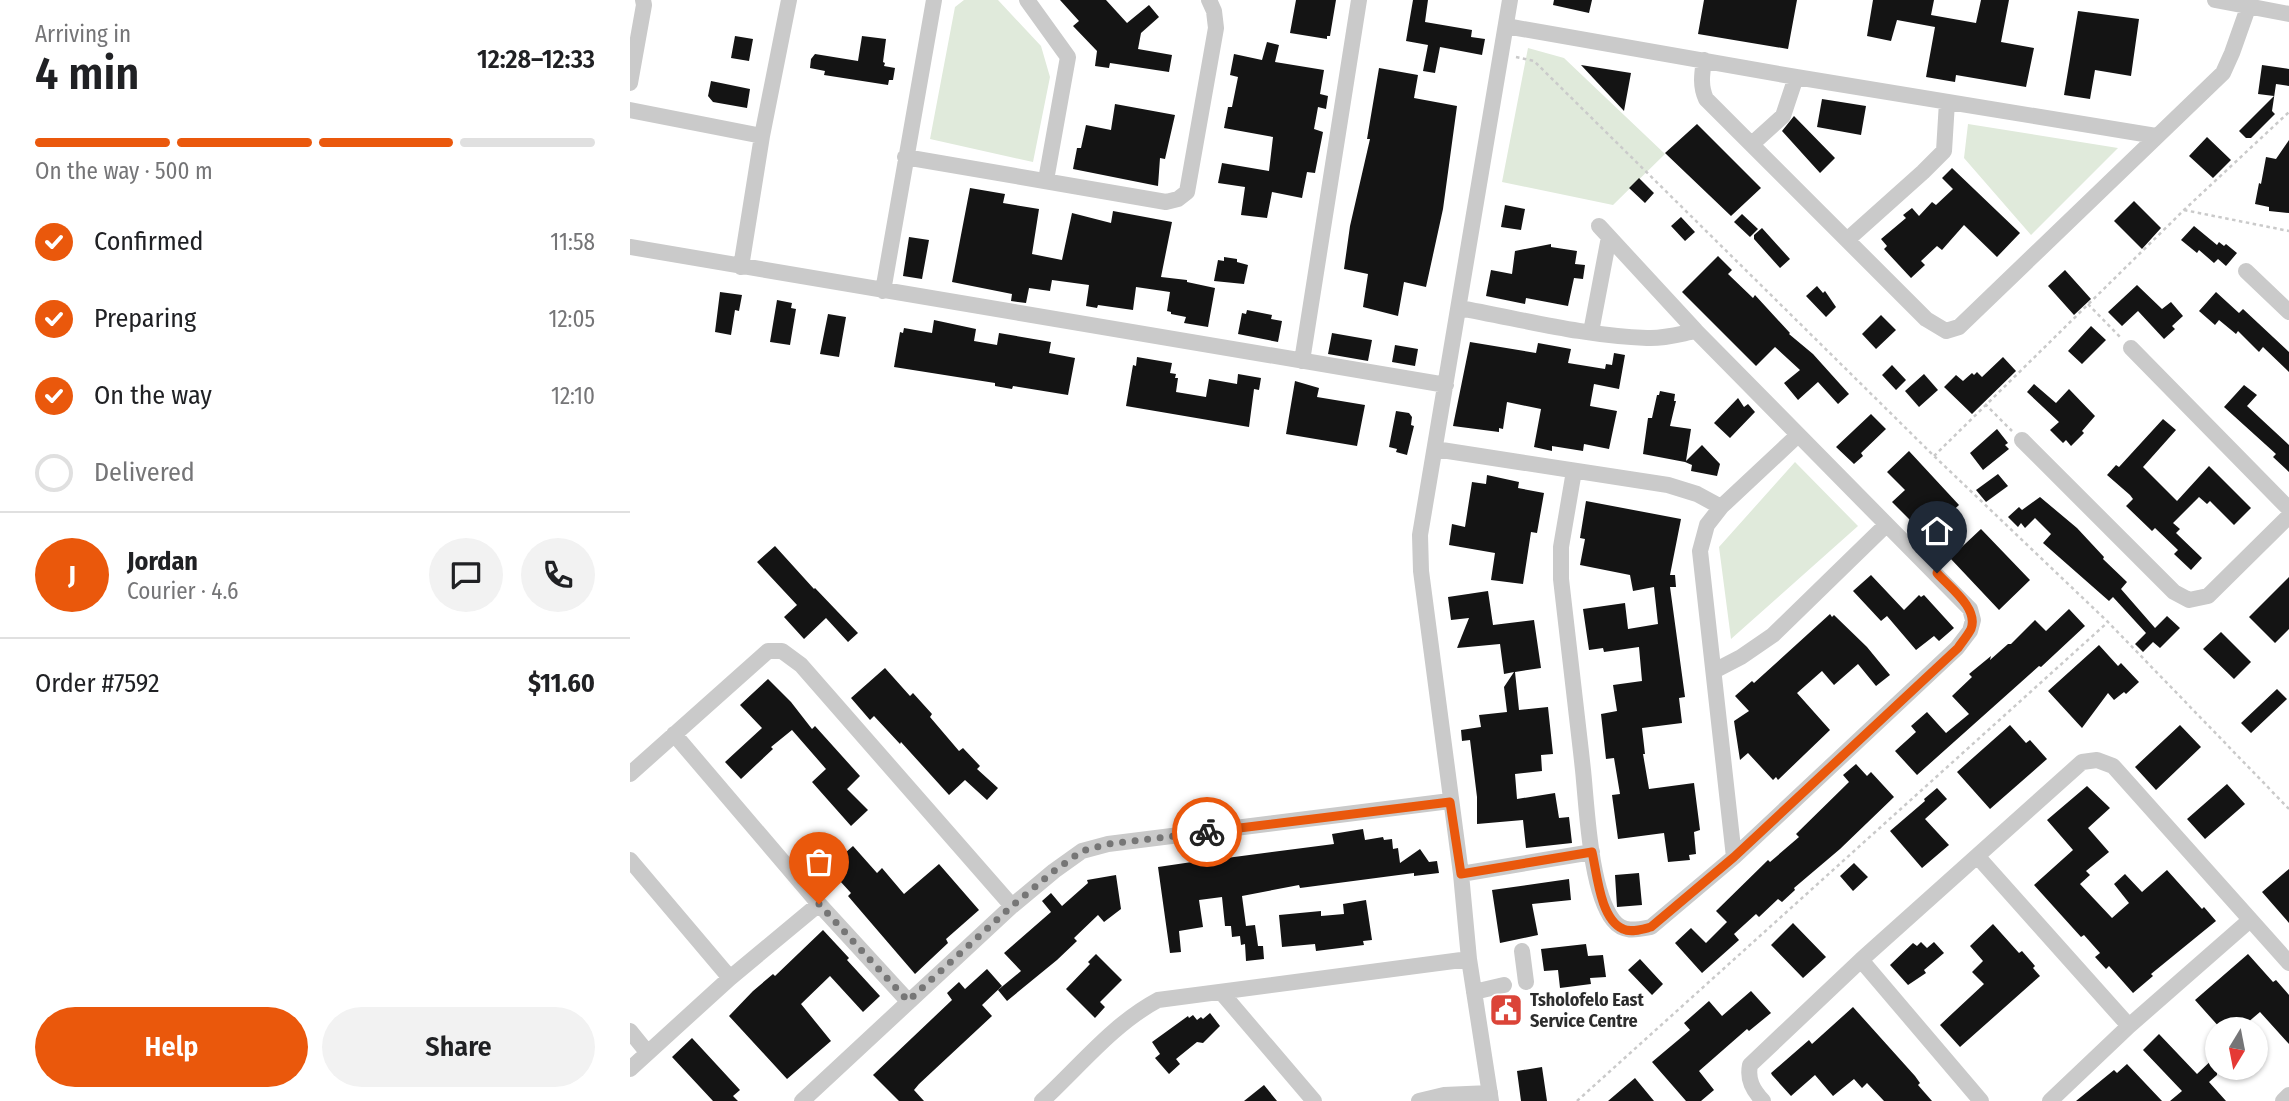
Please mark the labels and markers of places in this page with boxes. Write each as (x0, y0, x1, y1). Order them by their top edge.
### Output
pin (1907, 501, 1967, 573)
pin (789, 832, 849, 904)
place label: Tsholofelo East Service Centre (1530, 989, 1644, 1032)
public building icon: Tsholofelo East Service Centre (1487, 991, 1525, 1029)

